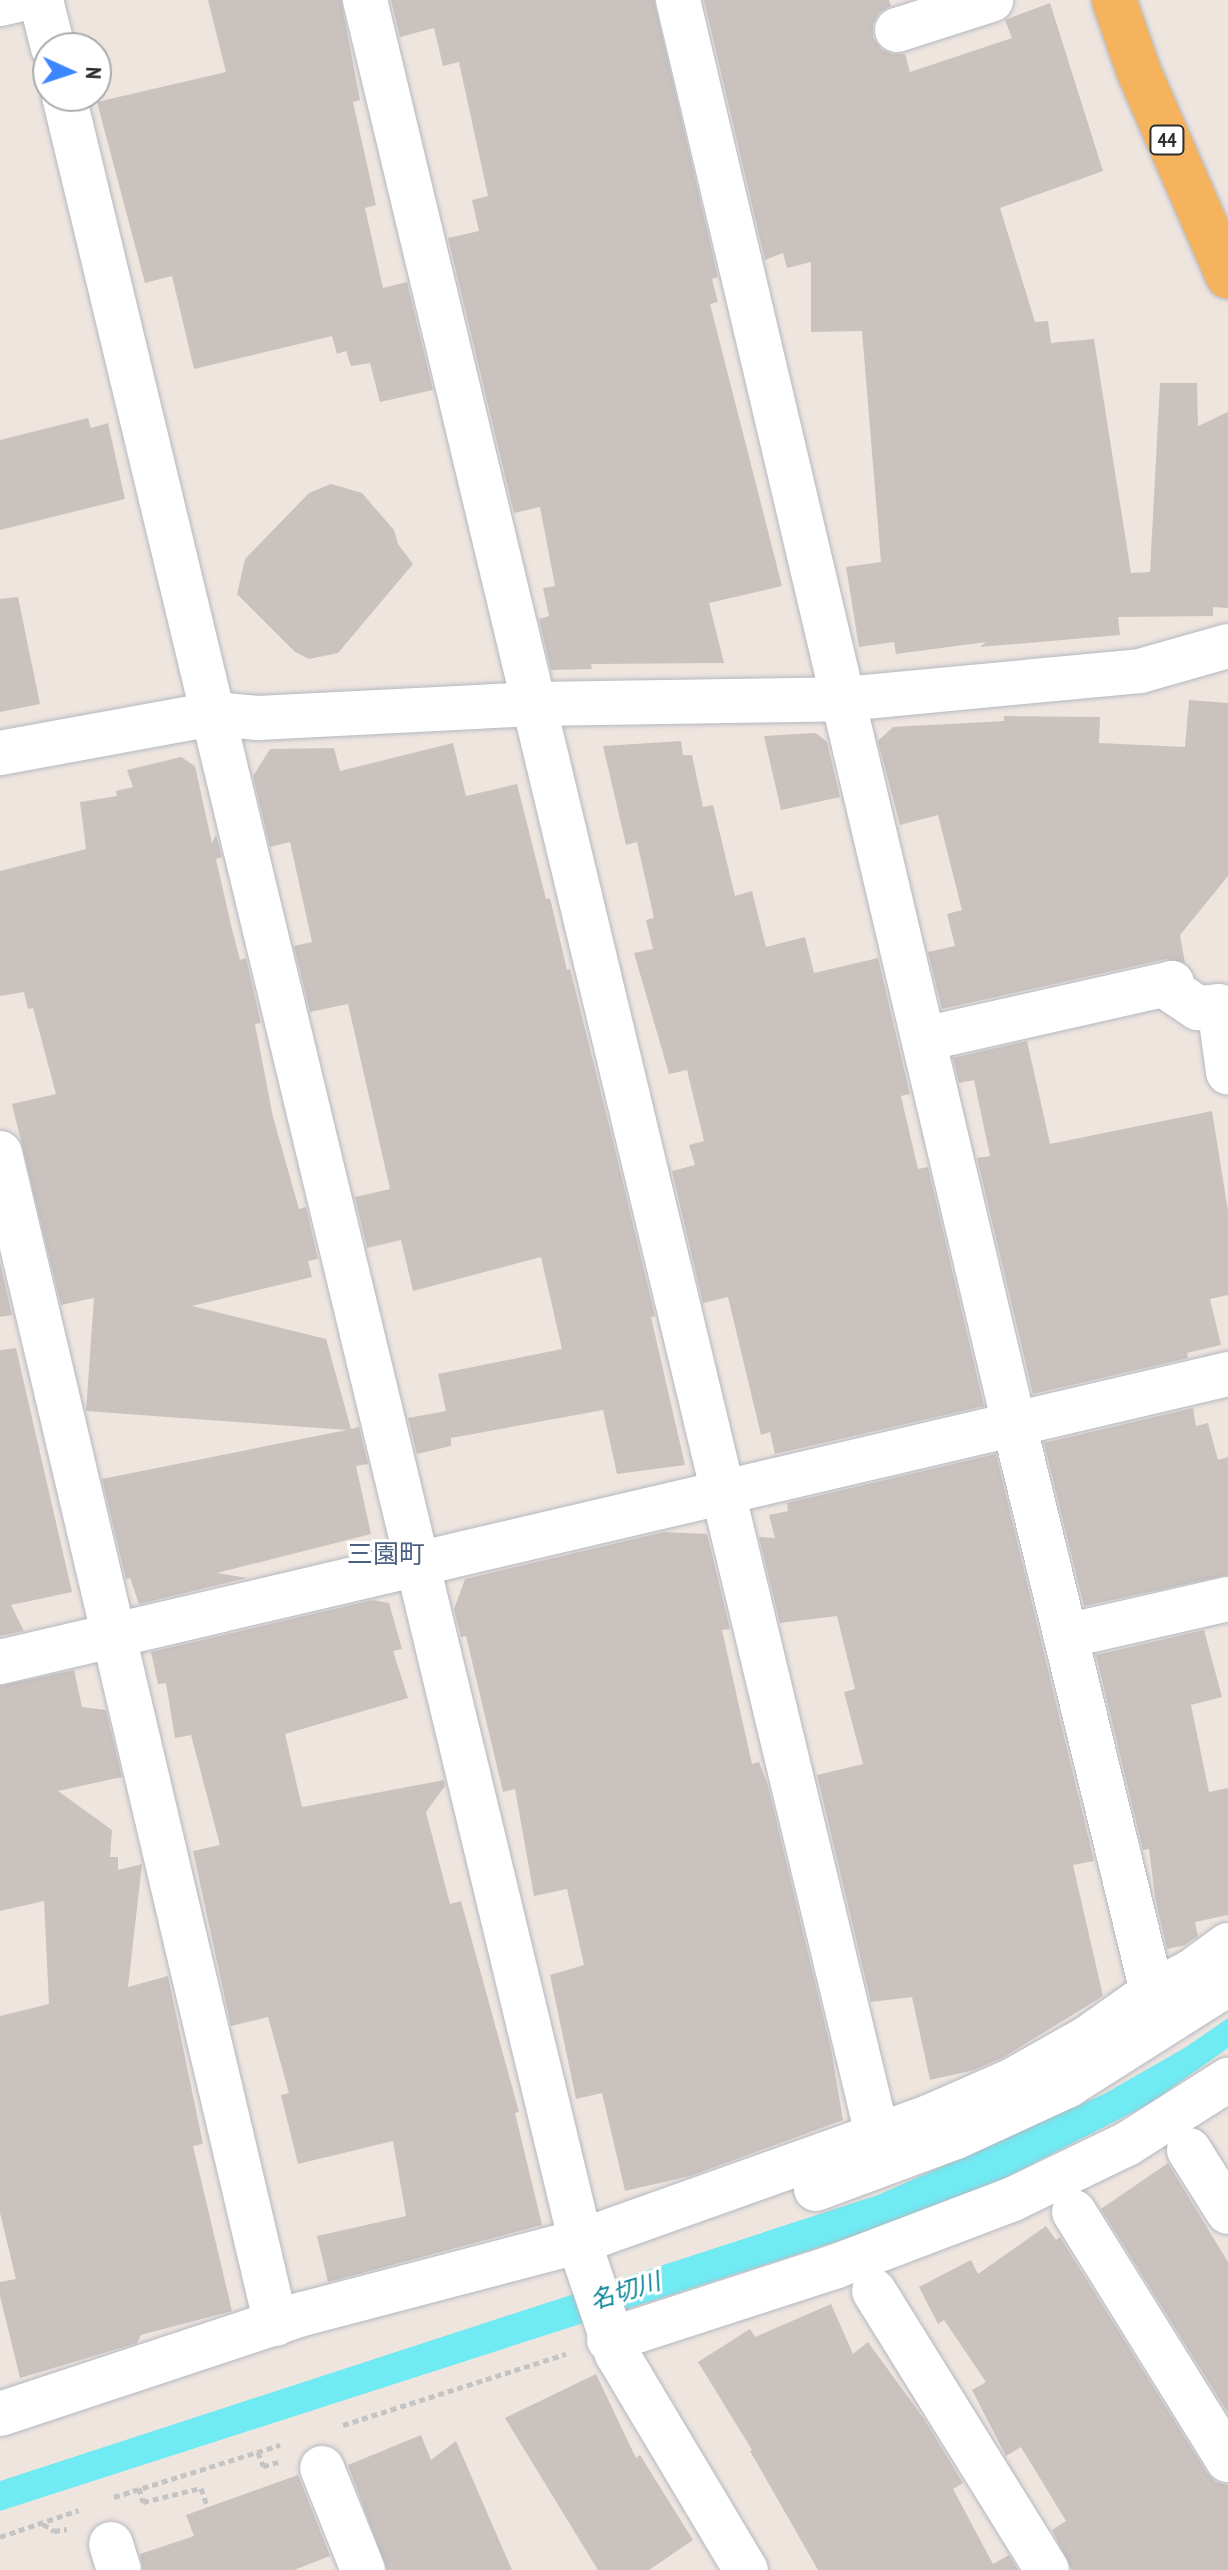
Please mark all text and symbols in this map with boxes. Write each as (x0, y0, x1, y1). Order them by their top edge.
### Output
north arrow (32, 32, 112, 112)
text: N (80, 66, 108, 80)
road number: 44 (1149, 124, 1185, 156)
district label: 三園町 (347, 1538, 425, 1570)
water label: 名切川 (586, 2267, 664, 2315)

